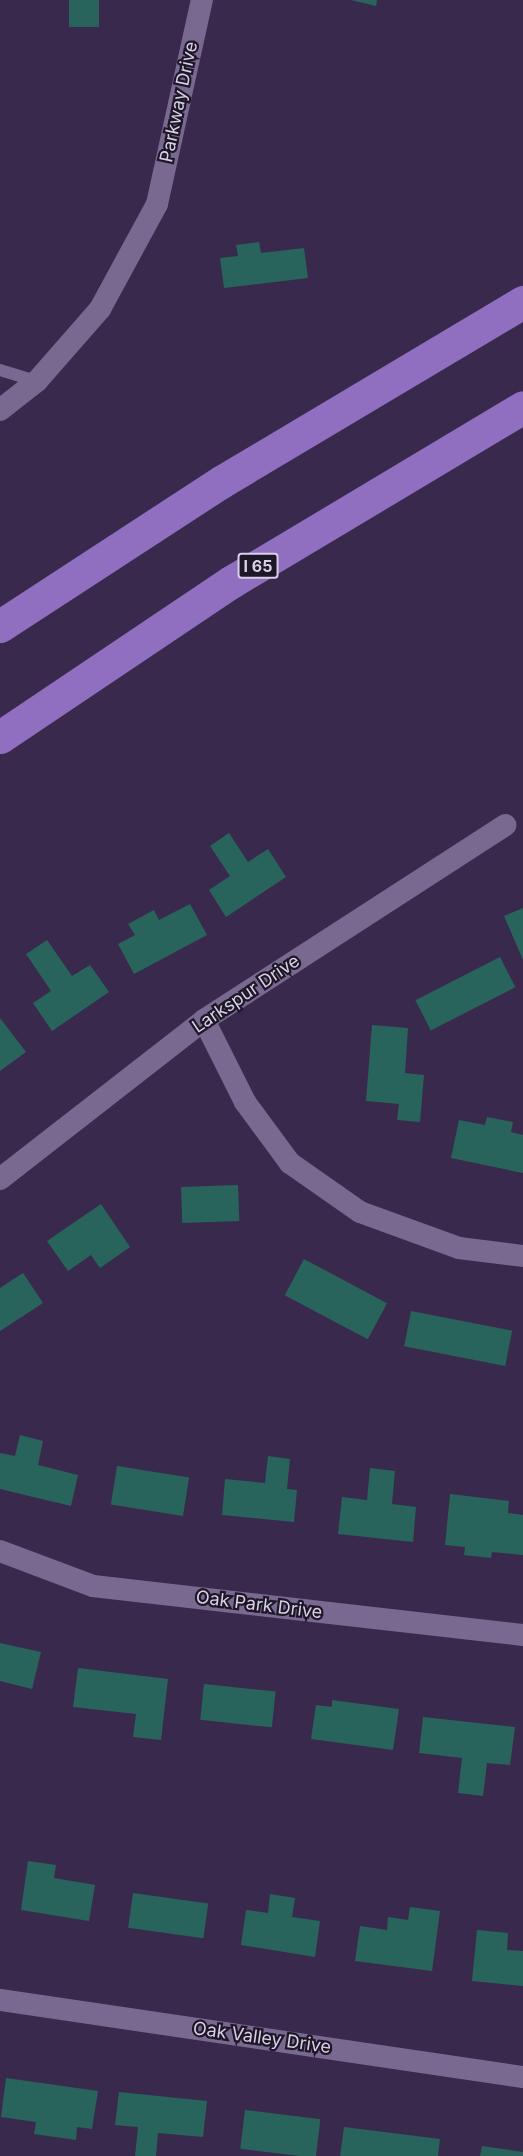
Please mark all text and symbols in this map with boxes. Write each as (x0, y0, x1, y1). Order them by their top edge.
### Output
street label: Parkway Drive (156, 40, 202, 164)
road number: I 65 (237, 553, 279, 579)
street label: Larkspur Drive (188, 950, 304, 1038)
street label: Oak Park Drive (195, 1587, 323, 1623)
street label: Oak Valley Drive (192, 2018, 332, 2058)

